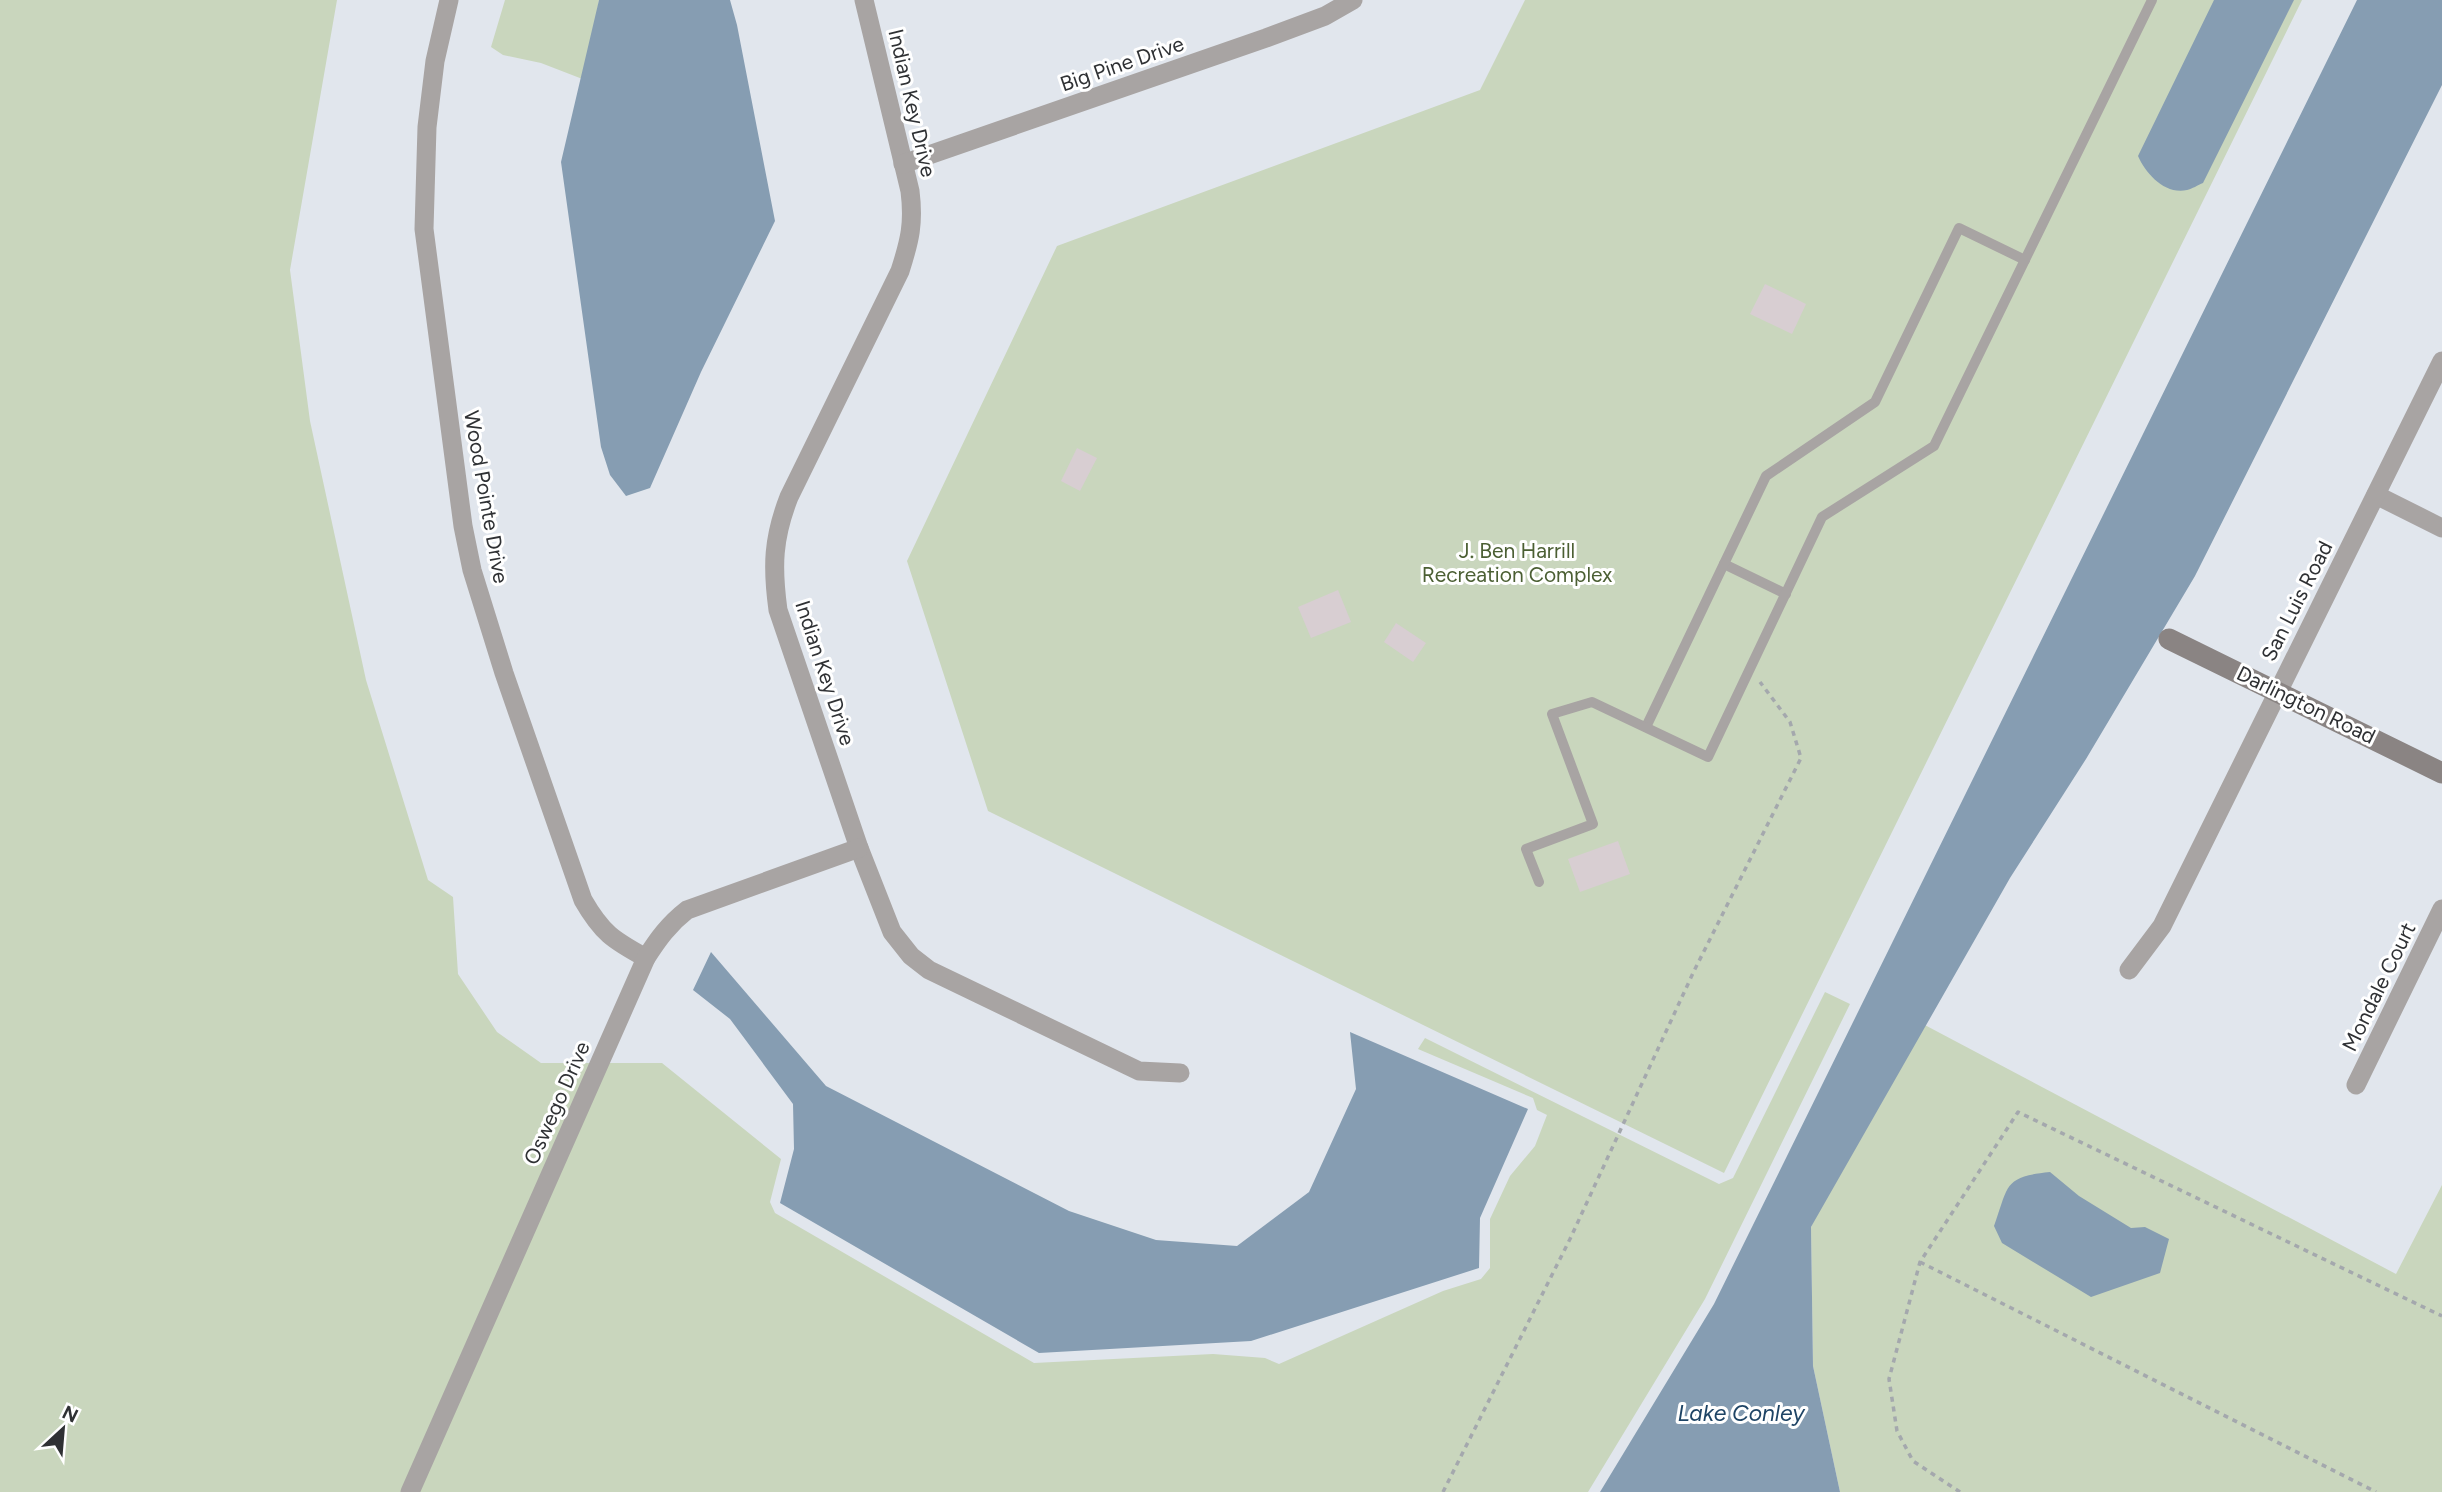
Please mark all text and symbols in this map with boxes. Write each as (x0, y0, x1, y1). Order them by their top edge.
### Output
street label: Indian Key Drive (883, 27, 942, 179)
street label: Big Pine Drive (1057, 31, 1187, 96)
street label: Wood Pointe Drive (459, 409, 514, 585)
street label: San Luis Road (2256, 537, 2338, 665)
park label: J. Ben Harrill Recreation Complex (1422, 538, 1612, 587)
street label: Indian Key Drive (790, 597, 861, 748)
street label: Darlington Road (2233, 660, 2380, 749)
street label: Mondale Court (2337, 918, 2421, 1055)
street label: Oswego Drive (518, 1037, 595, 1168)
north arrow (28, 1394, 98, 1464)
water label: Lake Conley (1677, 1399, 1806, 1427)
text: N (59, 1401, 82, 1428)

